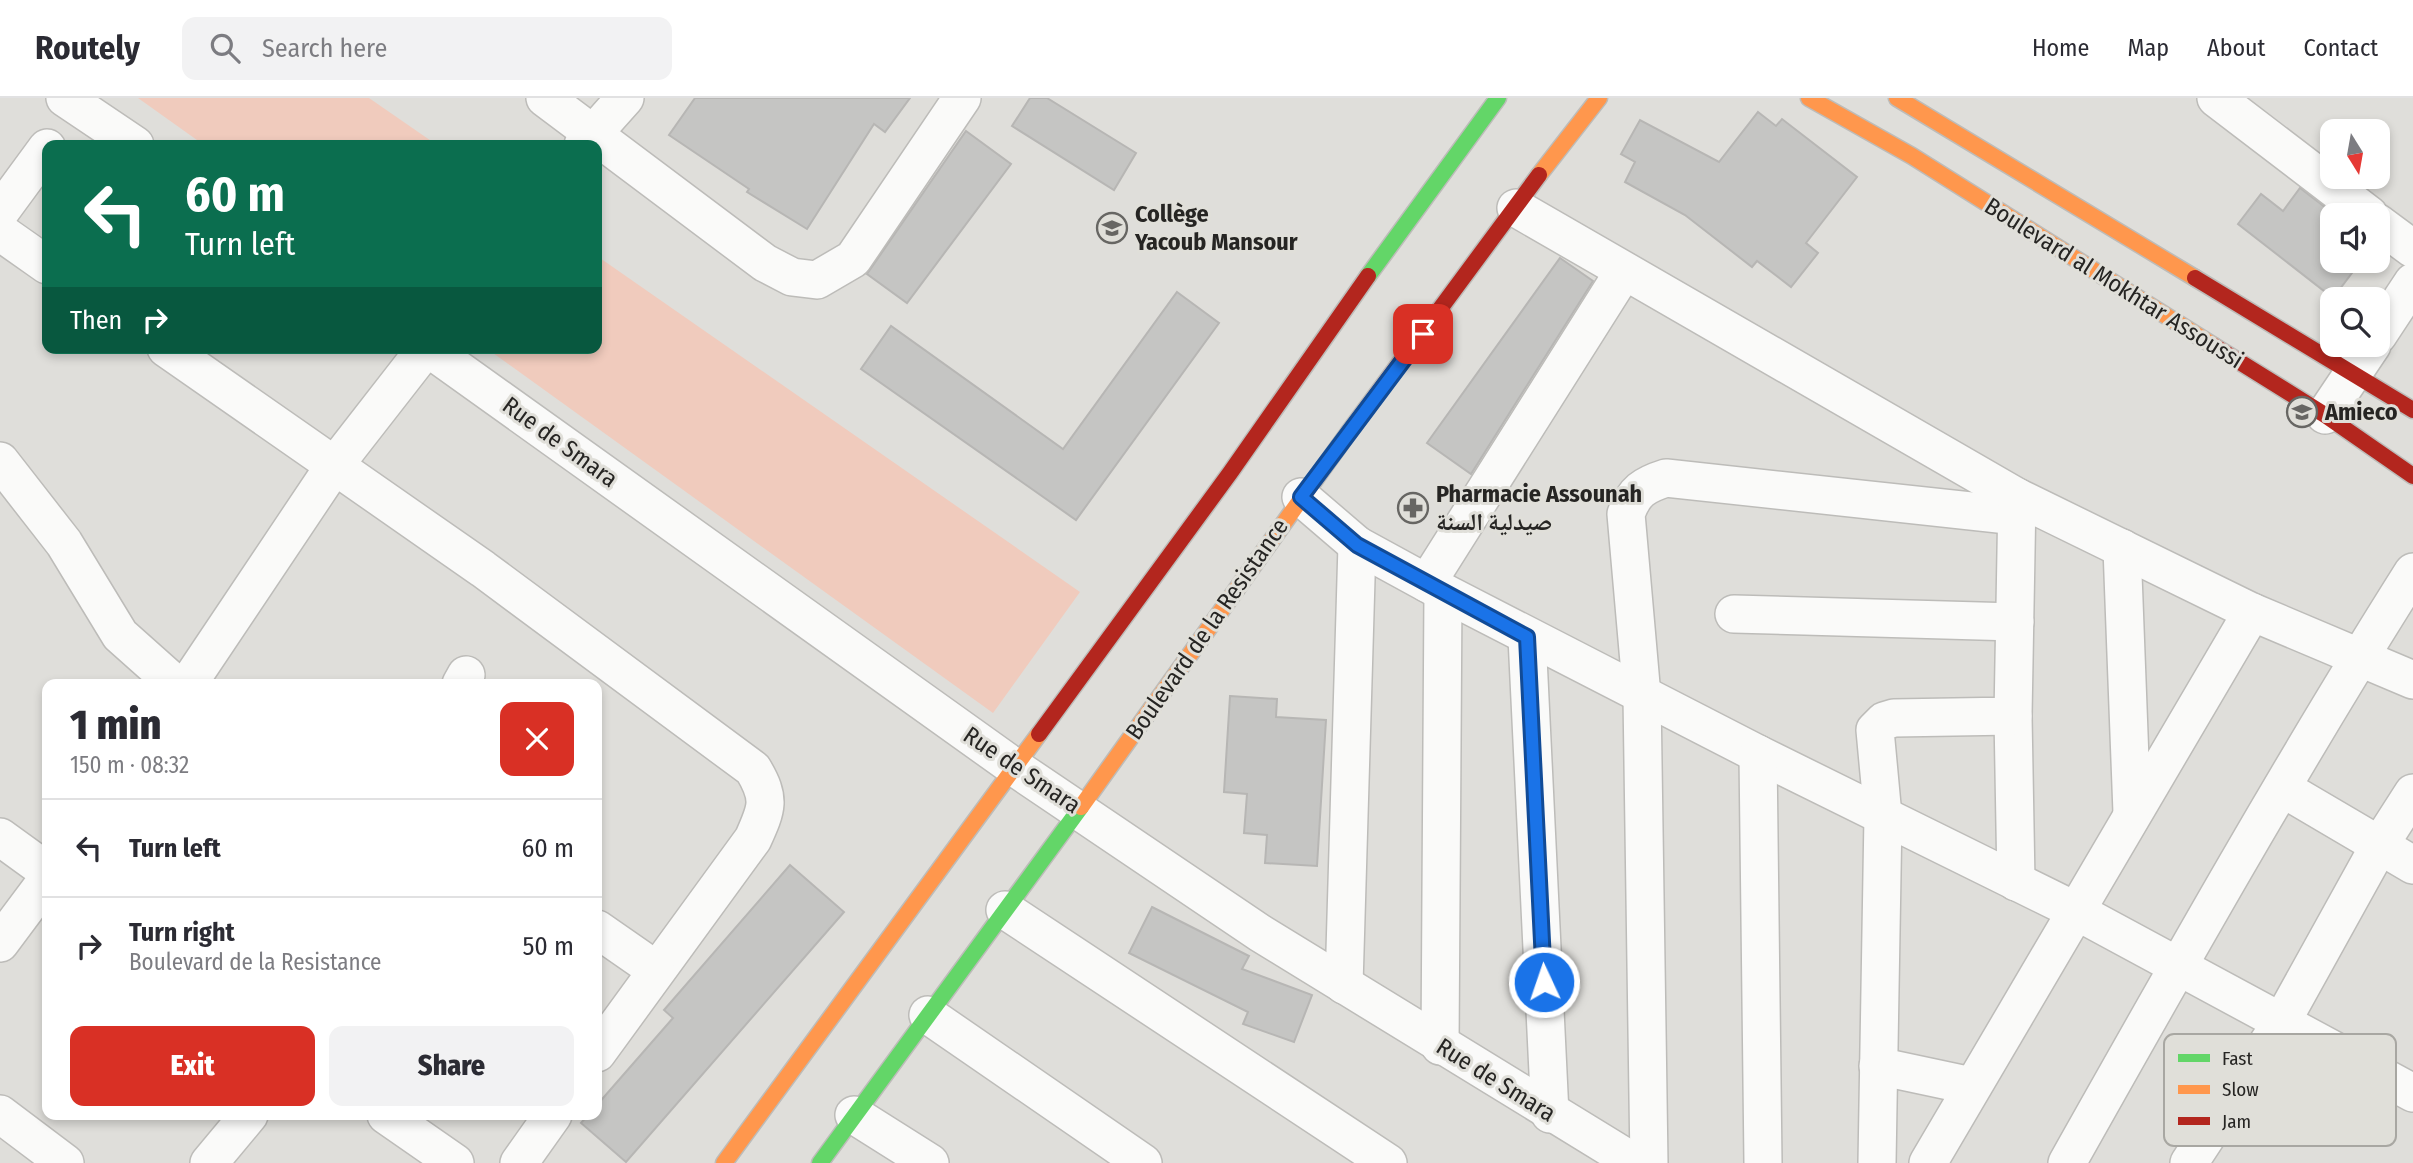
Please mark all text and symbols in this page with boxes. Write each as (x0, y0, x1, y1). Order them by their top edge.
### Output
search box (182, 17, 672, 80)
text: Routely (35, 28, 140, 68)
icon: search (206, 29, 244, 67)
text: Search here (262, 33, 387, 64)
text: Home (2032, 34, 2089, 62)
text: Map (2127, 34, 2169, 62)
text: About (2207, 34, 2265, 62)
text: Contact (2303, 34, 2378, 62)
north arrow (2320, 119, 2390, 189)
map controls (2320, 119, 2390, 357)
text: 60 m (185, 165, 285, 224)
icon: left (70, 168, 161, 259)
street label: Boulevard al Mokhtar Assoussi (1980, 192, 2248, 374)
place label: Collège Yacoub Mansour (1134, 200, 1298, 256)
button: sound (2320, 203, 2390, 273)
school or university icon: Collège Yacoub Mansour (1095, 211, 1129, 245)
text: Turn left (185, 225, 295, 263)
button: search (2320, 287, 2390, 357)
icon: right (136, 301, 174, 339)
pin (1393, 304, 1453, 364)
text: Then (70, 305, 122, 336)
icon: arrive (1404, 315, 1442, 353)
street label: Rue de Smara (497, 391, 623, 493)
school or university icon: Amieco (2285, 395, 2319, 429)
place label: Amieco (2324, 398, 2398, 426)
place label: Pharmacie Assounah صيدلية السنة (1436, 480, 1642, 536)
pharmacy icon: Pharmacie Assounah صيدلية السنة (1396, 491, 1430, 525)
street label: Boulevard de la Resistance (1120, 513, 1294, 745)
text: 1 min (70, 700, 161, 750)
button: close (500, 702, 574, 776)
street label: Rue de Smara (958, 721, 1086, 819)
text: 150 m · 08:32 (70, 751, 189, 779)
icon: left (70, 829, 108, 867)
text: Turn left (129, 833, 221, 864)
text: 60 m (521, 833, 574, 864)
text: Turn right (129, 917, 235, 948)
icon: right (70, 927, 108, 965)
text: 50 m (522, 931, 574, 962)
position arrow (1507, 945, 1581, 1019)
text: Boulevard de la Resistance (129, 948, 381, 976)
button: Exit (70, 1026, 315, 1106)
button: Share (329, 1026, 574, 1106)
street label: Rue de Smara (1431, 1032, 1561, 1128)
legend (2164, 1034, 2396, 1146)
text: Fast (2222, 1047, 2253, 1070)
text: Slow (2222, 1078, 2259, 1101)
text: Jam (2222, 1110, 2251, 1133)

